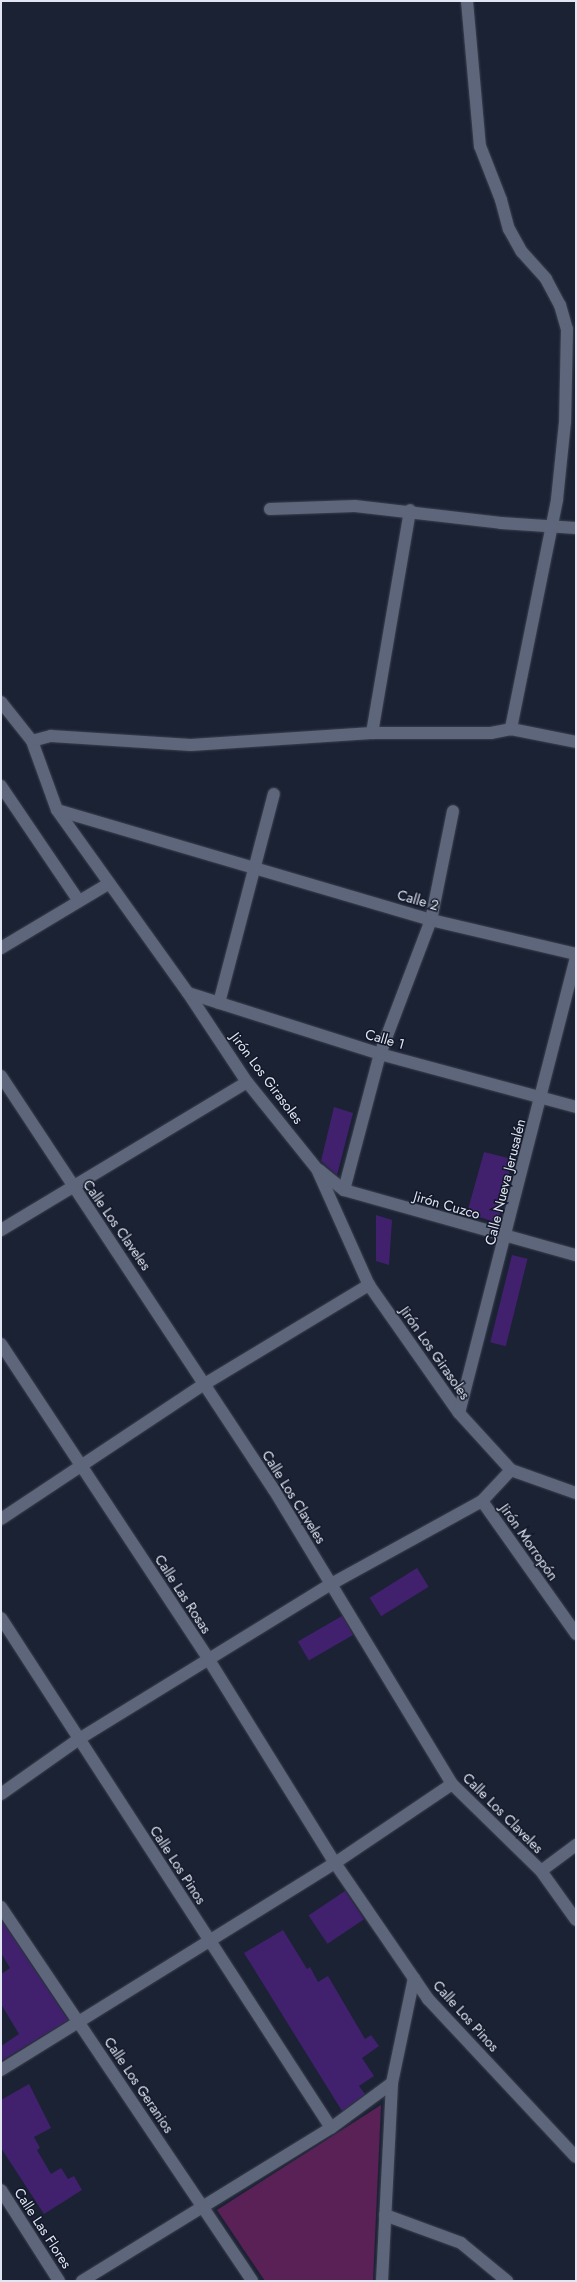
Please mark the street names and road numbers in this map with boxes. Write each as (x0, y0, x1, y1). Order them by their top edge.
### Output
street label: Calle 2 (395, 886, 441, 914)
street label: Calle 1 (363, 1025, 407, 1053)
street label: Jirón Los Girasoles (227, 1029, 307, 1127)
street label: Calle Nueva Jerusalén (481, 1117, 529, 1247)
street label: Calle Los Claveles (80, 1176, 154, 1274)
street label: Jirón Cuzco (412, 1188, 482, 1222)
street label: Jirón Los Girasoles (397, 1303, 473, 1403)
street label: Calle Los Claveles (259, 1447, 329, 1547)
street label: Jirón Morropón (496, 1500, 562, 1584)
street label: Calle Las Rosas (151, 1551, 215, 1637)
street label: Calle Los Claveles (459, 1769, 547, 1857)
street label: Calle Los Pinos (146, 1823, 210, 1907)
street label: Calle Los Pinos (430, 1977, 502, 2055)
street label: Calle Los Geranios (101, 2034, 177, 2136)
street label: Calle Las Flores (11, 2185, 75, 2271)

